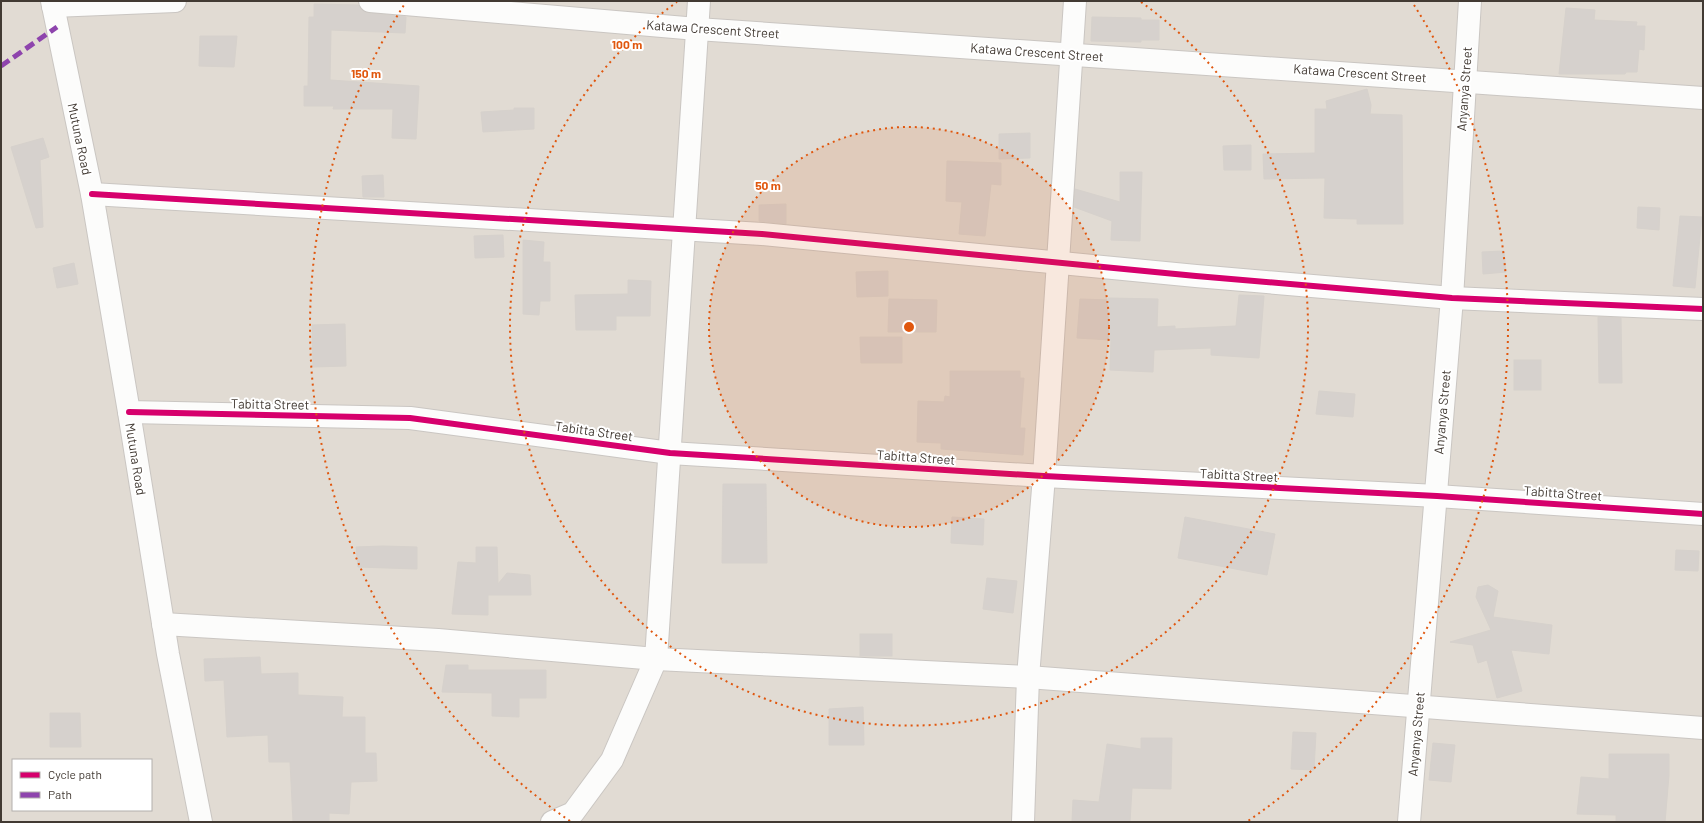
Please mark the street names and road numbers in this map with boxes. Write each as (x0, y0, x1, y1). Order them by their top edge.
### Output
street label: Katawa Crescent Street (646, 16, 780, 42)
street label: Katawa Crescent Street (970, 39, 1104, 65)
street label: Anyanya Street (1453, 46, 1475, 132)
street label: Katawa Crescent Street (1293, 60, 1427, 86)
street label: Mutuna Road (65, 102, 95, 176)
street label: Anyanya Street (1430, 369, 1454, 455)
street label: Tabitta Street (231, 395, 309, 413)
street label: Tabitta Street (554, 418, 634, 444)
street label: Mutuna Road (122, 422, 150, 496)
street label: Tabitta Street (876, 446, 956, 468)
street label: Tabitta Street (1199, 465, 1279, 485)
street label: Tabitta Street (1523, 482, 1603, 504)
street label: Anyanya Street (1404, 691, 1428, 777)

